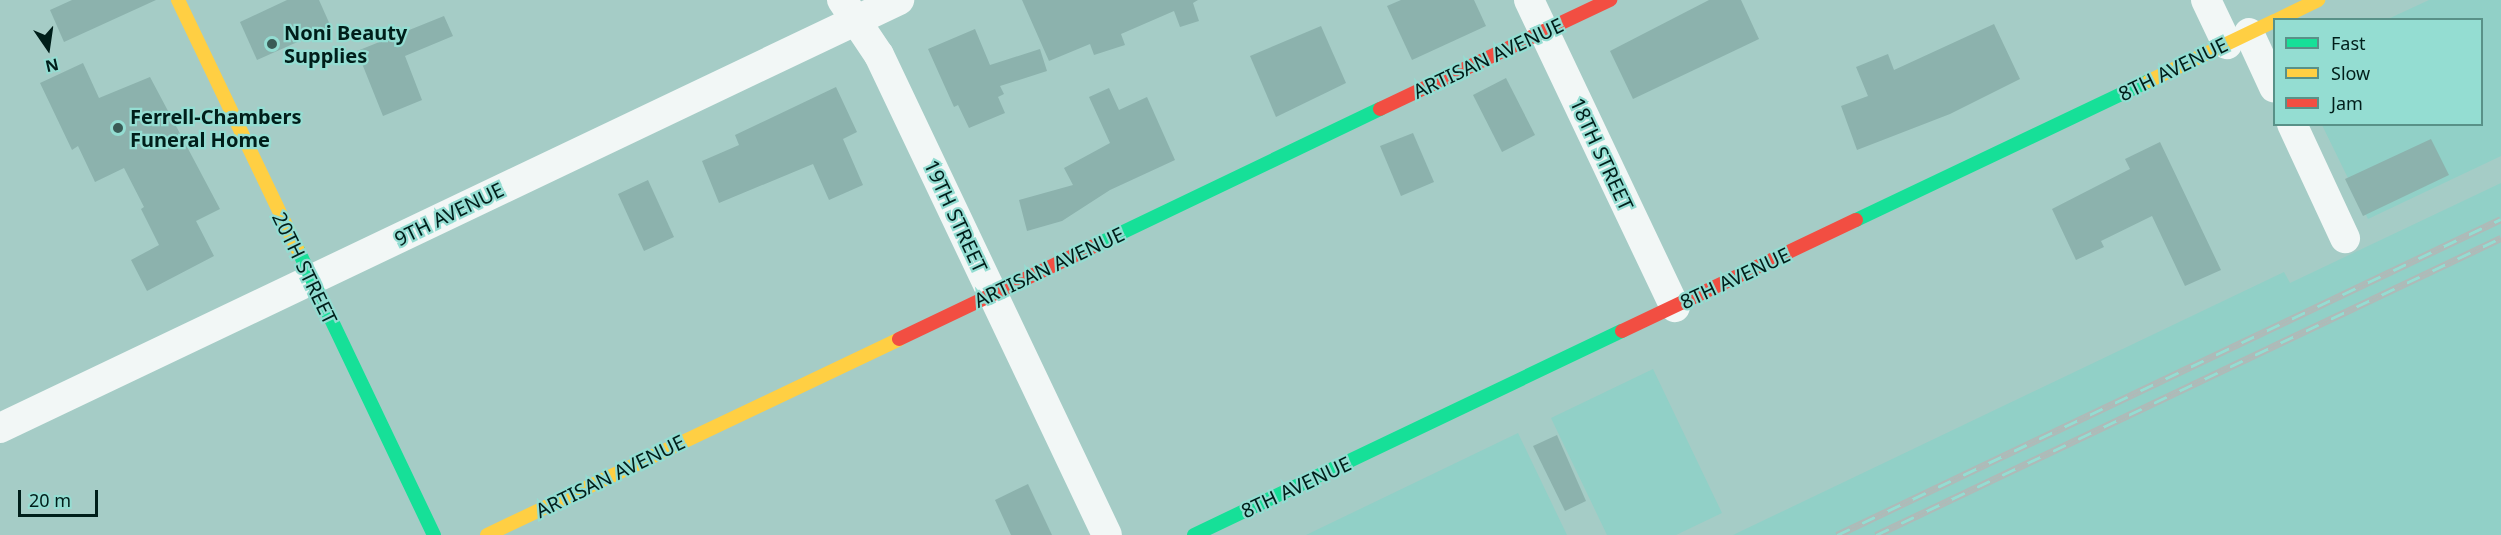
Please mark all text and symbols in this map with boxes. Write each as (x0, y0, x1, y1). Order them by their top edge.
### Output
street label: ARTISAN AVENUE (1409, 13, 1567, 103)
north arrow (18, 18, 78, 78)
legend (2273, 18, 2483, 126)
place label: Noni Beauty Supplies (284, 20, 407, 67)
text: Fast (2331, 31, 2366, 55)
street label: 8TH AVENUE (2114, 32, 2232, 106)
marker: Noni Beauty Supplies (265, 37, 279, 51)
text: N (43, 53, 61, 78)
text: Slow (2331, 61, 2370, 85)
text: Jam (2331, 91, 2363, 115)
street label: 18TH STREET (1565, 94, 1639, 214)
place label: Ferrell-Chambers Funeral Home (130, 104, 302, 151)
marker: Ferrell-Chambers Funeral Home (111, 121, 125, 135)
street label: 19TH STREET (919, 156, 993, 276)
street label: 9TH AVENUE (390, 177, 508, 251)
street label: 20TH STREET (267, 208, 343, 328)
street label: ARTISAN AVENUE (970, 222, 1128, 312)
street label: 8TH AVENUE (1676, 242, 1794, 314)
street label: ARTISAN AVENUE (531, 429, 689, 523)
street label: 8TH AVENUE (1237, 451, 1355, 523)
scale bar (21, 478, 100, 516)
text: 20 m (29, 488, 71, 512)

